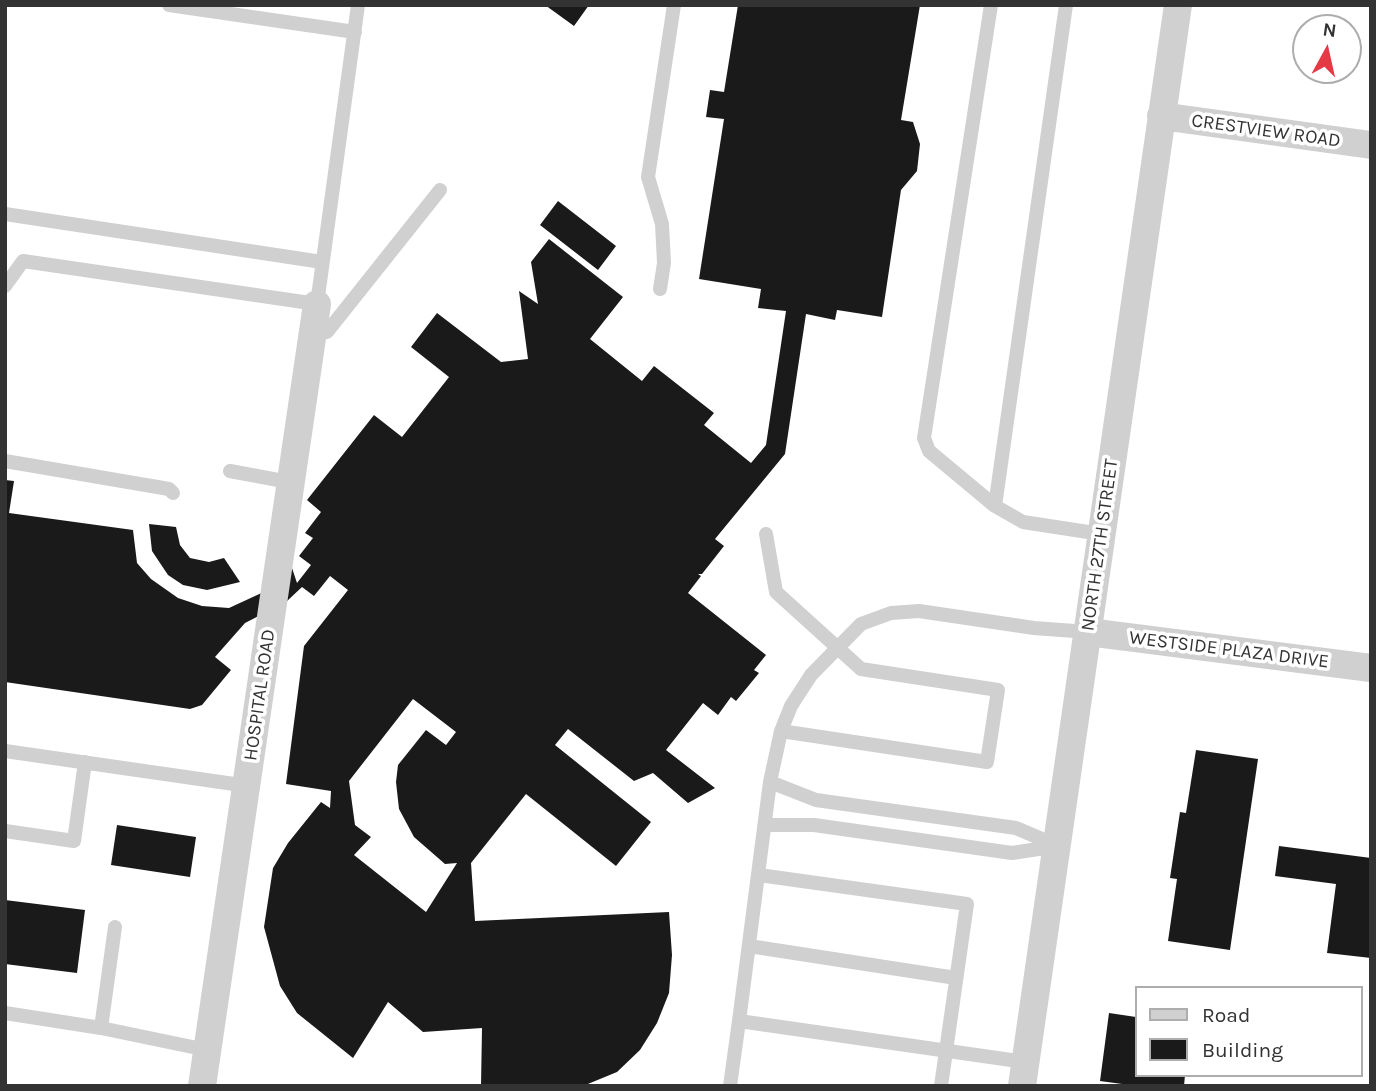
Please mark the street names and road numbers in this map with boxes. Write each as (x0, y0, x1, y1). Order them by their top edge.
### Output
street label: CRESTVIEW ROAD (1190, 109, 1342, 153)
street label: NORTH 27TH STREET (1077, 457, 1123, 633)
street label: WESTSIDE PLAZA DRIVE (1128, 626, 1330, 674)
street label: HOSPITAL ROAD (239, 628, 281, 762)

